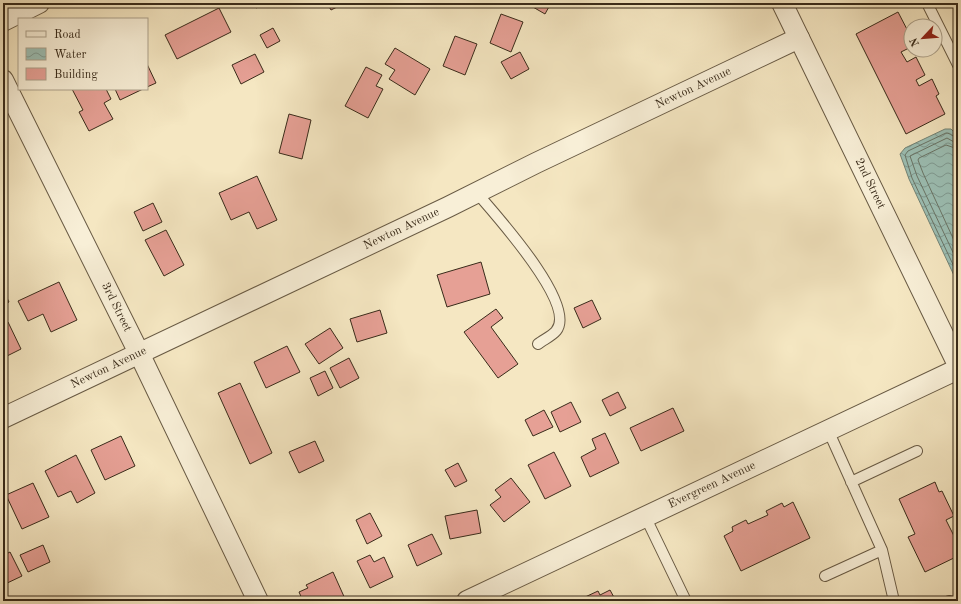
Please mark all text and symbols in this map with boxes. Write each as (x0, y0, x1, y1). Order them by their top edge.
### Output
legend (18, 18, 148, 90)
north arrow (903, 18, 943, 58)
text: Road (54, 29, 81, 41)
text: N (908, 35, 922, 48)
text: Water (54, 49, 87, 61)
street label: Newton Avenue (654, 65, 733, 111)
text: Building (54, 69, 98, 81)
street label: 2nd Street (852, 156, 887, 211)
street label: Newton Avenue (362, 206, 442, 252)
street label: 3rd Street (99, 281, 134, 334)
street label: Newton Avenue (69, 345, 149, 391)
street label: Evergreen Avenue (667, 459, 758, 511)

